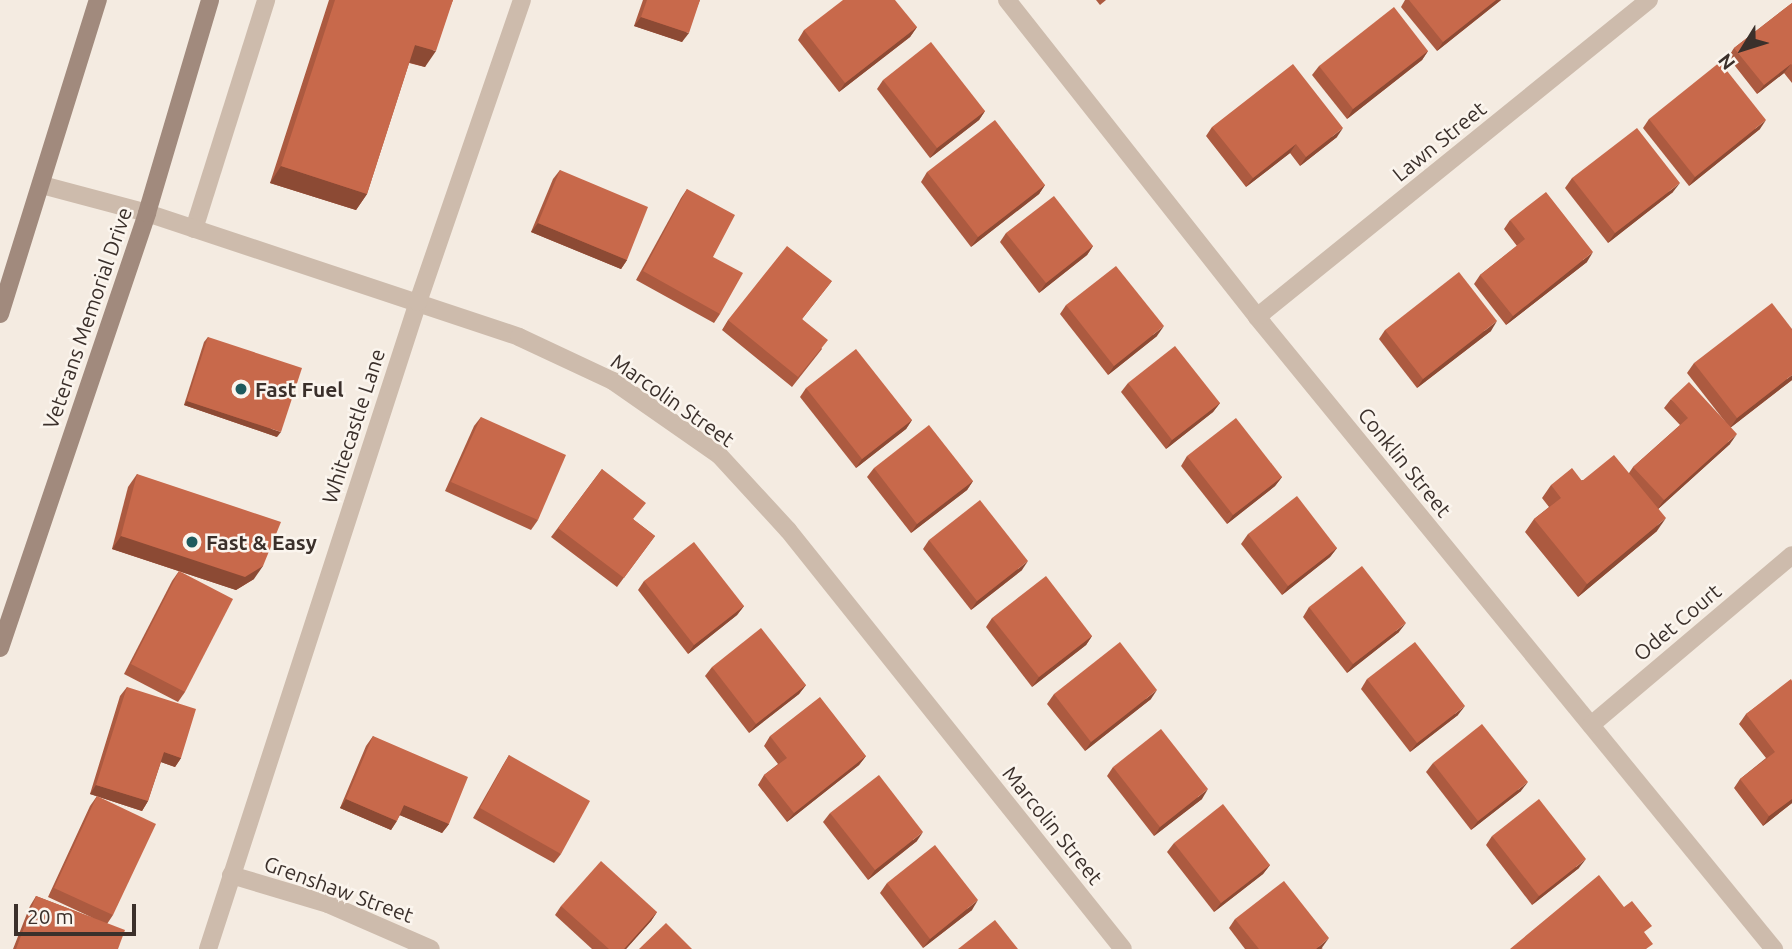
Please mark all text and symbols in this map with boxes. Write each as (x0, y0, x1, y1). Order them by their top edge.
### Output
north arrow (1708, 14, 1778, 84)
text: N (1713, 50, 1739, 74)
street label: Lawn Street (1387, 96, 1491, 186)
street label: Veterans Memorial Drive (37, 204, 137, 432)
street label: Whitecastle Lane (316, 345, 390, 507)
street label: Marcolin Street (606, 348, 740, 452)
place label: Fast Fuel (255, 376, 344, 402)
marker: Fast Fuel (233, 381, 249, 397)
street label: Conklin Street (1353, 402, 1457, 522)
place label: Fast & Easy (206, 529, 317, 555)
marker: Fast & Easy (184, 534, 200, 550)
street label: Odet Court (1628, 578, 1726, 666)
street label: Marcolin Street (998, 761, 1108, 889)
street label: Grenshaw Street (261, 850, 417, 928)
scale bar (18, 890, 140, 934)
text: 20 m (27, 904, 74, 928)

